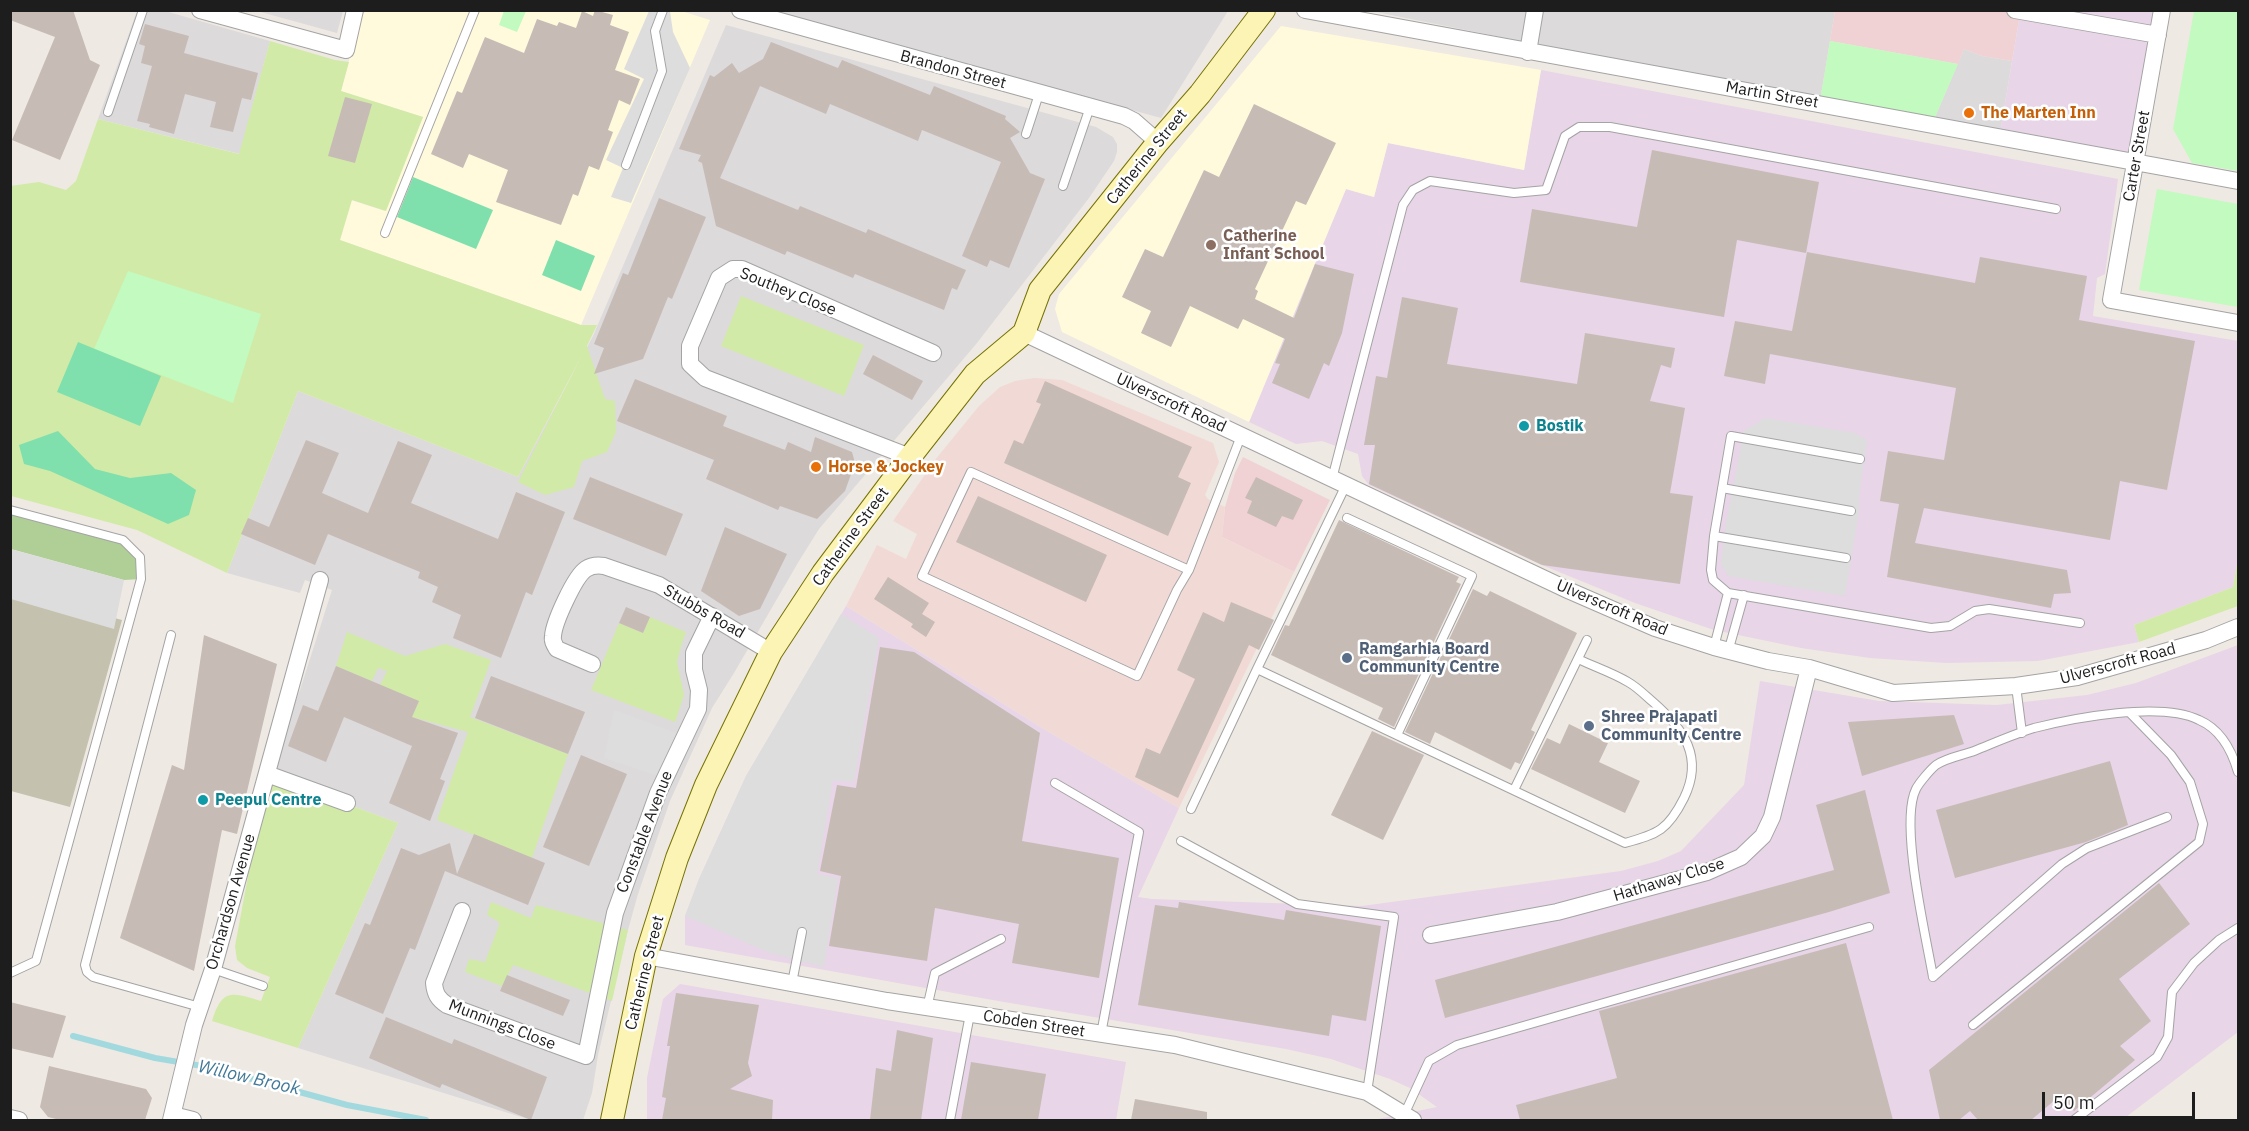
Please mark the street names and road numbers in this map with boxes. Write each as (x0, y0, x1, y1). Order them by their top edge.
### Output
street label: Brandon Street (898, 47, 1008, 93)
street label: Martin Street (1724, 77, 1820, 113)
street label: Catherine Street (1103, 105, 1191, 209)
street label: Carter Street (2120, 109, 2154, 203)
street label: Southey Close (737, 264, 839, 320)
street label: Ulverscroft Road (1113, 369, 1229, 437)
street label: Catherine Street (809, 484, 893, 590)
street label: Ulverscroft Road (1553, 576, 1671, 640)
street label: Stubbs Road (660, 581, 748, 643)
street label: Ulverscroft Road (2058, 639, 2178, 689)
street label: Constable Avenue (613, 768, 677, 896)
street label: Orchardson Avenue (202, 832, 260, 972)
street label: Hathaway Close (1611, 854, 1727, 906)
street label: Catherine Street (621, 914, 669, 1032)
street label: Munnings Close (446, 996, 558, 1054)
street label: Cobden Street (982, 1006, 1086, 1042)

